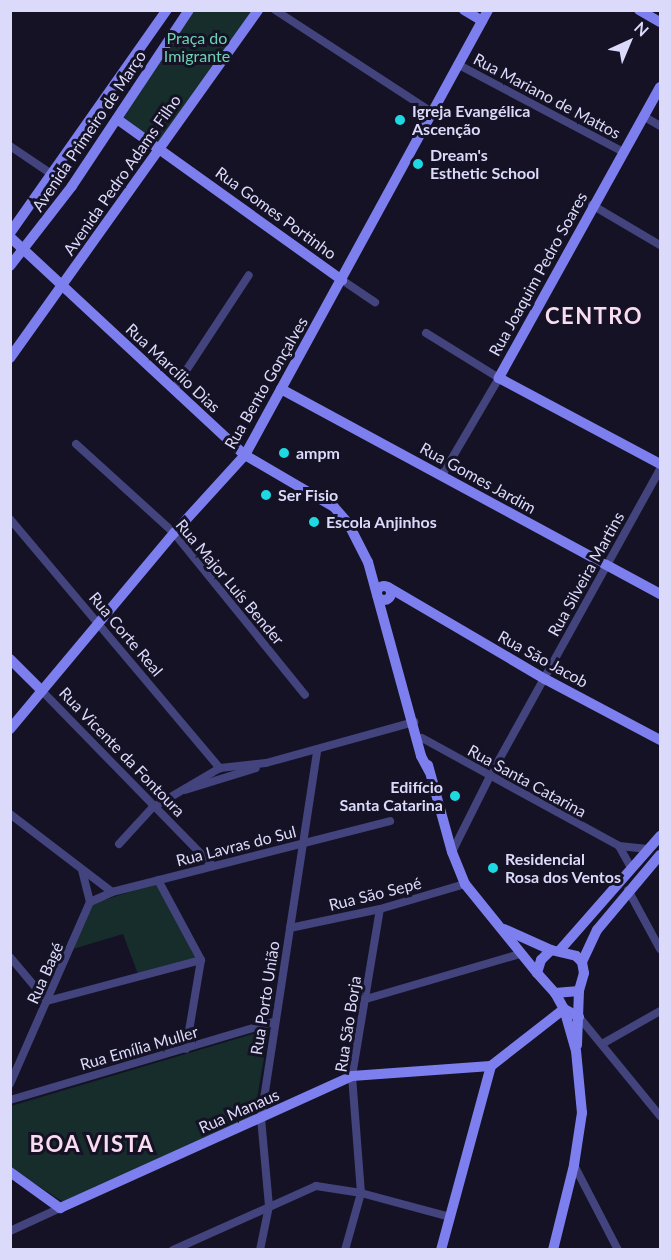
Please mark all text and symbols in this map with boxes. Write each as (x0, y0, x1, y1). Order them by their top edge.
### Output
north arrow (599, 12, 659, 72)
text: N (631, 18, 653, 40)
park label: Praça do Imigrante (164, 28, 230, 66)
street label: Avenida Primeiro de Março (28, 47, 150, 215)
street label: Rua Mariano de Mattos (470, 49, 624, 143)
street label: Avenida Pedro Adams Filho (59, 91, 185, 259)
place label: Igreja Evangélica Ascenção (412, 101, 530, 139)
marker: Igreja Evangélica Ascenção (393, 113, 407, 127)
place label: Dream's Esthetic School (430, 145, 539, 183)
marker: Dream's Esthetic School (411, 157, 425, 171)
street label: Rua Gomes Portinho (212, 163, 340, 263)
street label: Rua Joaquim Pedro Soares (485, 188, 591, 360)
district label: CENTRO (545, 303, 643, 329)
street label: Rua Bento Gonçalves (220, 314, 312, 452)
street label: Rua Marcílio Dias (122, 319, 224, 417)
street label: Rua Gomes Jardim (417, 438, 539, 518)
place label: ampm (296, 443, 340, 463)
marker: ampm (277, 446, 291, 460)
place label: Ser Fisio (278, 485, 339, 505)
marker: Ser Fisio (259, 488, 273, 502)
street label: Rua Silveira Martins (544, 509, 628, 639)
place label: Escola Anjinhos (326, 512, 437, 532)
street label: Rua Major Luís Bender (172, 515, 288, 649)
marker: Escola Anjinhos (307, 515, 321, 529)
street label: Rua Corte Real (85, 588, 167, 680)
street label: Rua São Jacob (494, 626, 592, 692)
street label: Rua Vicente da Fontoura (55, 683, 189, 821)
street label: Rua Santa Catarina (464, 740, 590, 822)
place label: Edifício Santa Catarina (339, 777, 443, 815)
marker: Edifício Santa Catarina (448, 789, 462, 803)
street label: Rua Lavras do Sul (174, 822, 298, 870)
place label: Residencial Rosa dos Ventos (505, 849, 622, 887)
marker: Residencial Rosa dos Ventos (486, 861, 500, 875)
street label: Rua São Sepé (327, 873, 423, 915)
street label: Rua Bagé (23, 939, 67, 1007)
street label: Rua Porto União (247, 940, 283, 1056)
street label: Rua São Borja (331, 974, 365, 1074)
street label: Rua Emília Muller (78, 1022, 200, 1074)
street label: Rua Manaus (196, 1085, 282, 1137)
district label: BOA VISTA (29, 1131, 155, 1157)

